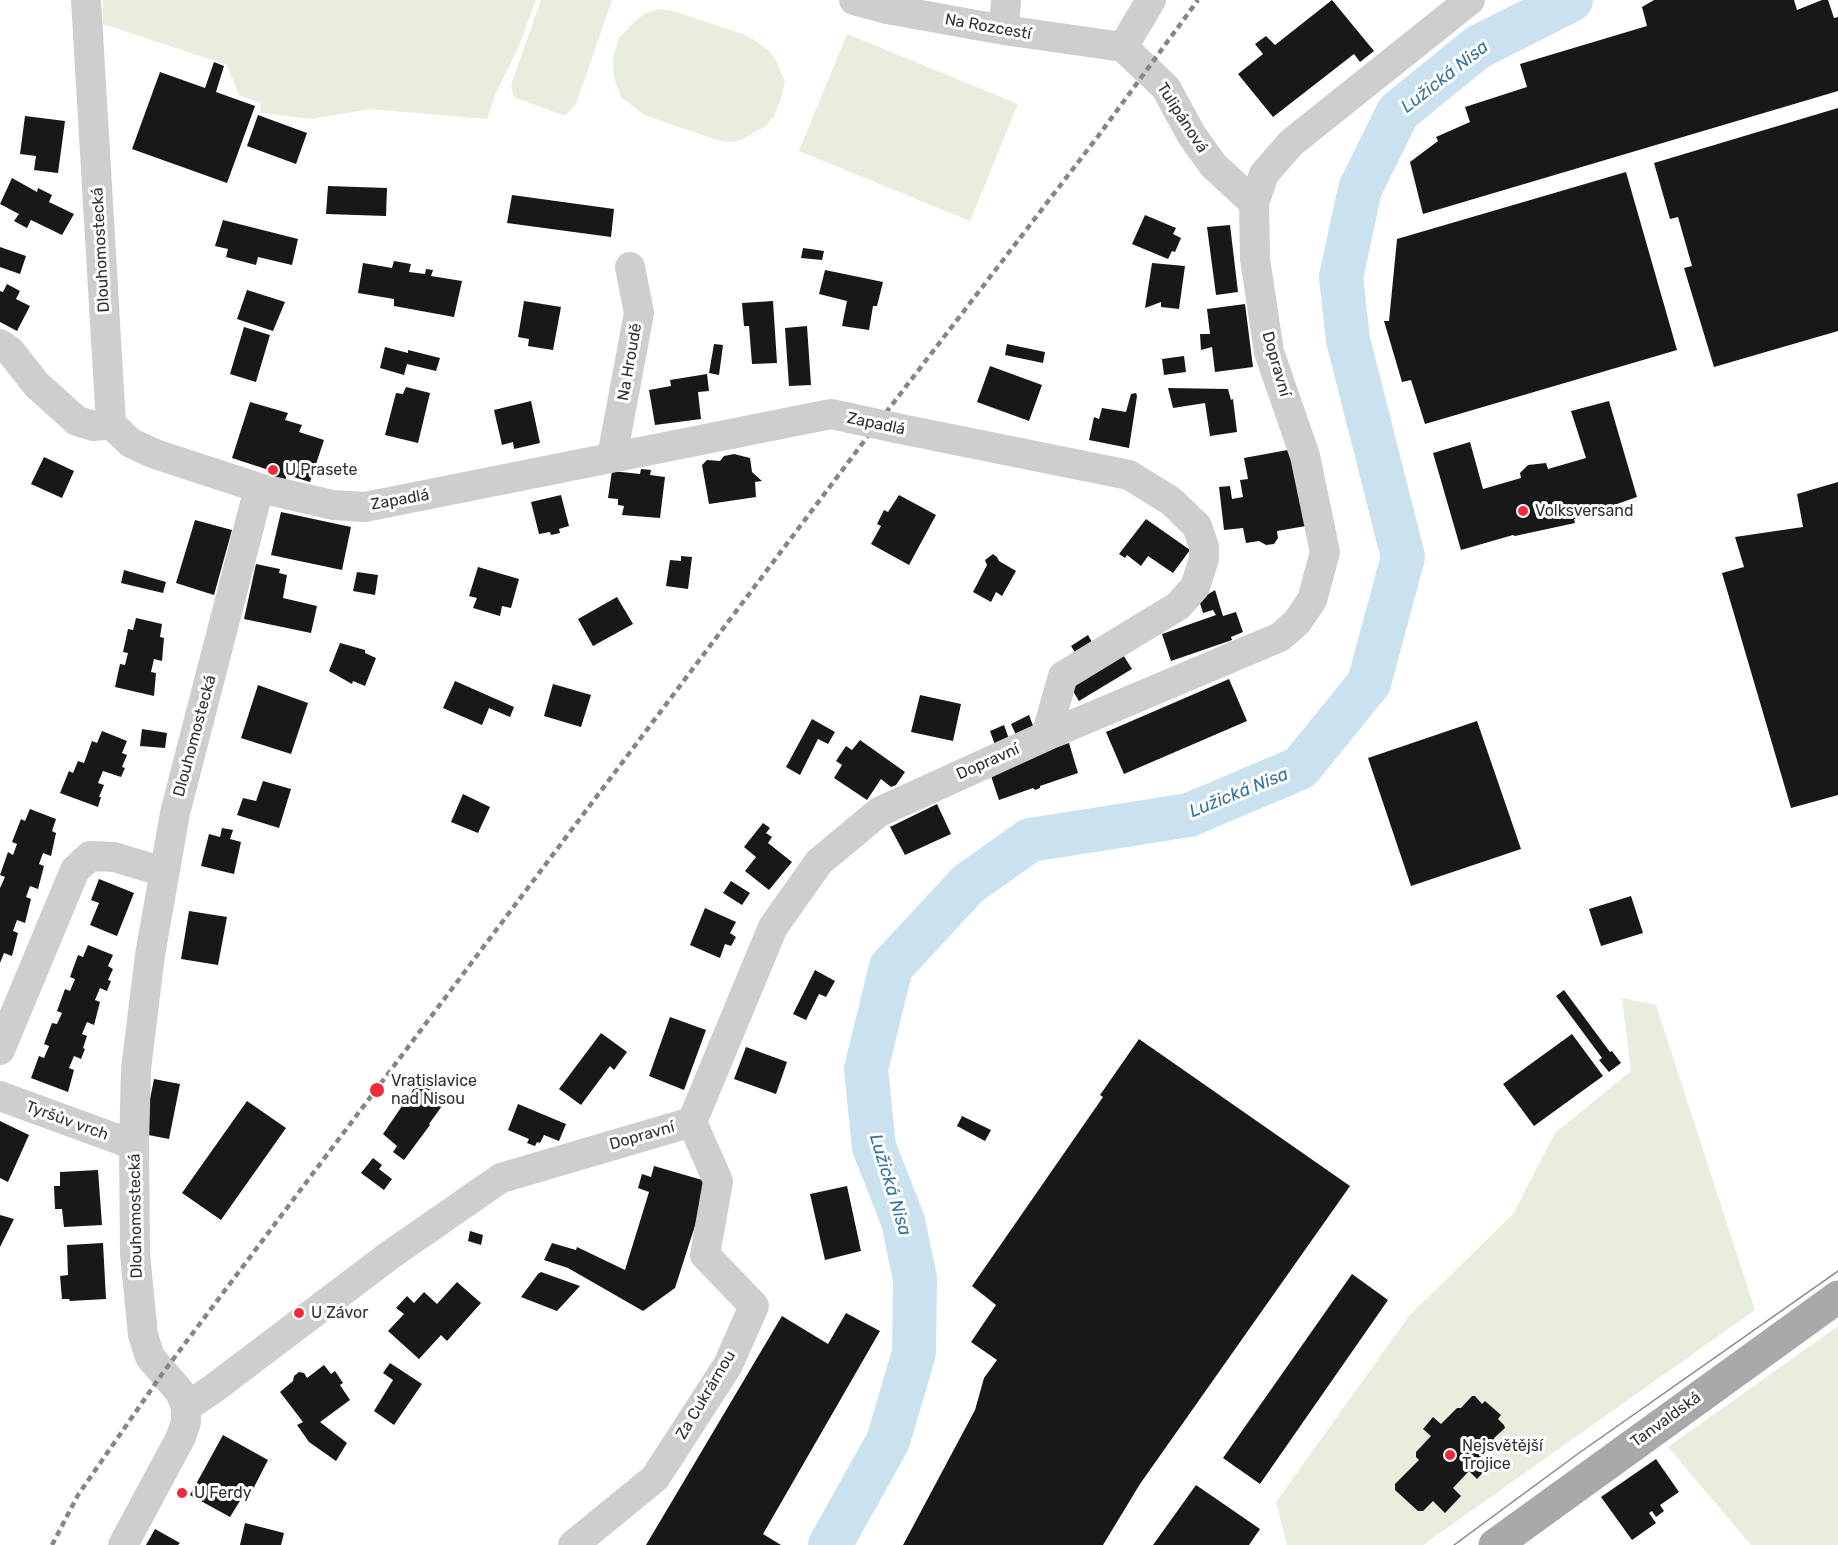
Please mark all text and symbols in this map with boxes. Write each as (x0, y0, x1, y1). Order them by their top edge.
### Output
street label: Na Rozcestí (943, 10, 1033, 44)
water label: Lužická Nisa (1397, 36, 1493, 118)
street label: Tulipánová (1152, 79, 1212, 157)
street label: Dlouhomostecká (88, 187, 114, 313)
street label: Na Hroudě (614, 322, 646, 402)
street label: Dopravní (1258, 329, 1294, 399)
street label: Zapadlá (845, 408, 907, 440)
place label: U Prasete (285, 460, 357, 480)
marker: U Prasete (266, 463, 280, 477)
street label: Zapadlá (369, 485, 431, 515)
place label: Volksversand (1535, 501, 1634, 521)
marker: Volksversand (1516, 504, 1530, 518)
street label: Dlouhomostecká (170, 673, 220, 799)
street label: Dopravní (954, 740, 1022, 784)
water label: Lužická Nisa (1186, 763, 1292, 823)
place label: Vratislavice nad Nisou (391, 1071, 477, 1109)
marker: Vratislavice nad Nisou (368, 1081, 386, 1099)
street label: Tyršův vrch (23, 1097, 111, 1145)
street label: Dopravní (607, 1118, 677, 1154)
water label: Lužická Nisa (864, 1132, 916, 1238)
street label: Dlouhomostecká (125, 1153, 147, 1279)
place label: U Závor (311, 1303, 368, 1323)
marker: U Závor (292, 1306, 306, 1320)
street label: Za Cukrárnou (672, 1347, 740, 1443)
street label: Tanvaldská (1627, 1388, 1705, 1452)
place label: Nejsvětější Trojice (1462, 1436, 1543, 1474)
marker: Nejsvětější Trojice (1443, 1448, 1457, 1462)
place label: U Ferdy (194, 1483, 252, 1503)
marker: U Ferdy (175, 1486, 189, 1500)

